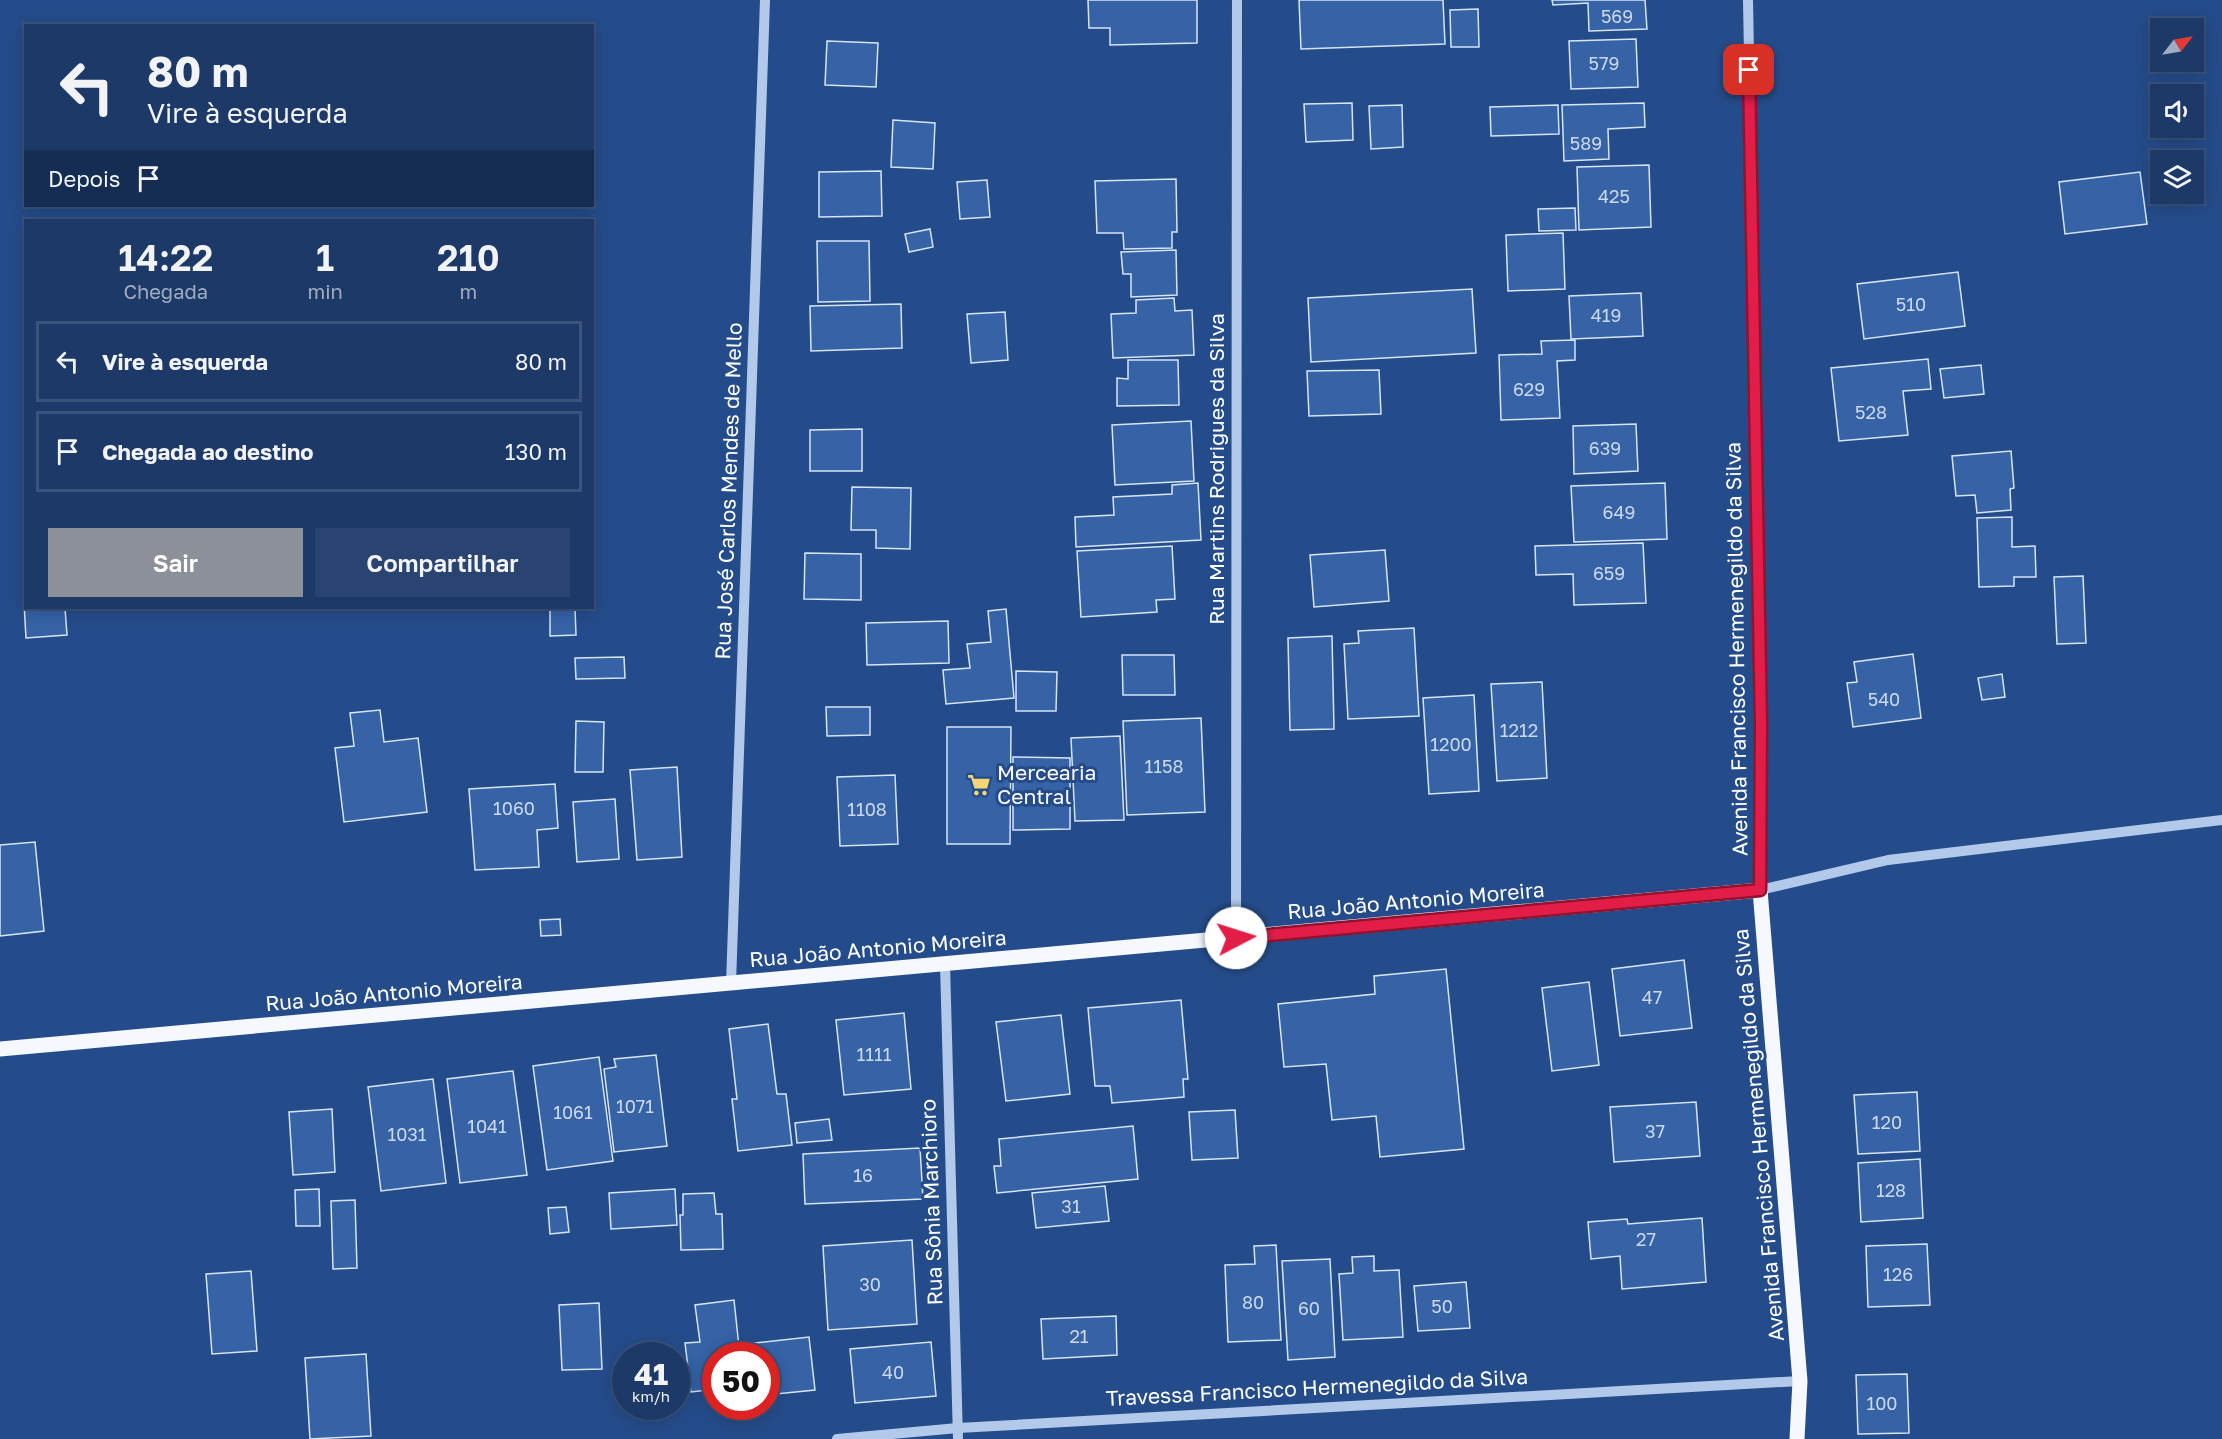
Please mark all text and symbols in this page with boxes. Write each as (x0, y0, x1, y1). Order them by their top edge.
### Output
house number: 569 (1601, 5, 1633, 27)
north arrow (2150, 18, 2204, 72)
map controls (2150, 18, 2204, 204)
pin (1723, 44, 1774, 95)
text: 80 m (147, 46, 248, 96)
icon: left (48, 48, 126, 126)
house number: 579 (1589, 52, 1619, 74)
icon: arrive (1732, 53, 1765, 86)
button: sound (2150, 84, 2204, 138)
text: Vire à esquerda (147, 97, 348, 129)
house number: 589 (1570, 132, 1602, 154)
button: layers (2150, 150, 2204, 204)
icon: arrive (132, 162, 165, 195)
text: Depois (48, 165, 120, 192)
house number: 425 (1598, 185, 1630, 207)
text: 14:22 (118, 236, 213, 279)
text: 1 (316, 236, 334, 279)
text: 210 (437, 236, 500, 279)
text: Chegada (123, 279, 208, 303)
text: min (307, 279, 343, 303)
text: m (460, 279, 477, 303)
house number: 510 (1896, 293, 1926, 315)
house number: 419 (1591, 304, 1621, 326)
street label: Rua Martins Rodrigues da Silva (1203, 313, 1229, 625)
street label: Rua José Carlos Mendes de Mello (709, 322, 747, 660)
icon: left (51, 345, 84, 378)
text: Vire à esquerda (102, 348, 268, 375)
text: 80 m (515, 348, 567, 375)
house number: 629 (1513, 378, 1545, 400)
house number: 528 (1855, 401, 1887, 423)
icon: arrive (51, 435, 84, 468)
house number: 639 (1589, 437, 1621, 459)
text: Chegada ao destino (102, 438, 314, 465)
text: 130 m (505, 438, 567, 465)
street label: Avenida Francisco Hermenegildo da Silva (1719, 442, 1753, 856)
house number: 649 (1603, 501, 1635, 523)
button: Sair (48, 528, 303, 597)
button: Compartilhar (315, 528, 570, 597)
house number: 659 (1593, 562, 1625, 584)
house number: 540 (1868, 688, 1900, 710)
house number: 1212 (1500, 719, 1538, 741)
house number: 1200 (1430, 733, 1472, 755)
house number: 1158 (1145, 755, 1183, 777)
place label: Mercearia Central (997, 759, 1096, 809)
supermarket icon: Mercearia Central (966, 772, 992, 798)
house number: 1060 (493, 797, 535, 819)
house number: 1108 (847, 798, 887, 820)
street label: Rua João Antonio Moreira (1286, 876, 1546, 924)
position arrow (1204, 906, 1268, 970)
street label: Rua João Antonio Moreira (748, 924, 1008, 972)
street label: Avenida Francisco Hermenegildo da Silva (1727, 928, 1789, 1342)
street label: Rua João Antonio Moreira (264, 968, 524, 1016)
house number: 47 (1642, 986, 1662, 1008)
house number: 1111 (857, 1043, 892, 1065)
house number: 1071 (616, 1095, 654, 1117)
street label: Rua Sônia Marchioro (914, 1098, 948, 1306)
house number: 1061 (553, 1101, 593, 1123)
house number: 120 (1872, 1111, 1902, 1133)
house number: 1041 (467, 1115, 507, 1137)
house number: 37 (1645, 1120, 1665, 1142)
house number: 1031 (387, 1123, 427, 1145)
house number: 16 (853, 1164, 873, 1186)
house number: 128 (1876, 1179, 1906, 1201)
house number: 31 (1061, 1195, 1081, 1217)
house number: 27 (1636, 1228, 1656, 1250)
house number: 126 (1883, 1263, 1913, 1285)
house number: 30 (859, 1273, 881, 1295)
house number: 80 (1242, 1291, 1264, 1313)
house number: 50 (1431, 1295, 1453, 1317)
house number: 60 (1298, 1297, 1320, 1319)
house number: 21 (1069, 1325, 1089, 1347)
speed limit sign: 50 (702, 1342, 780, 1420)
text: 41 (634, 1356, 668, 1392)
house number: 40 (882, 1361, 904, 1383)
street label: Travessa Francisco Hermenegildo da Silva (1105, 1363, 1529, 1411)
text: km/h (632, 1387, 670, 1405)
house number: 100 (1866, 1392, 1898, 1414)

